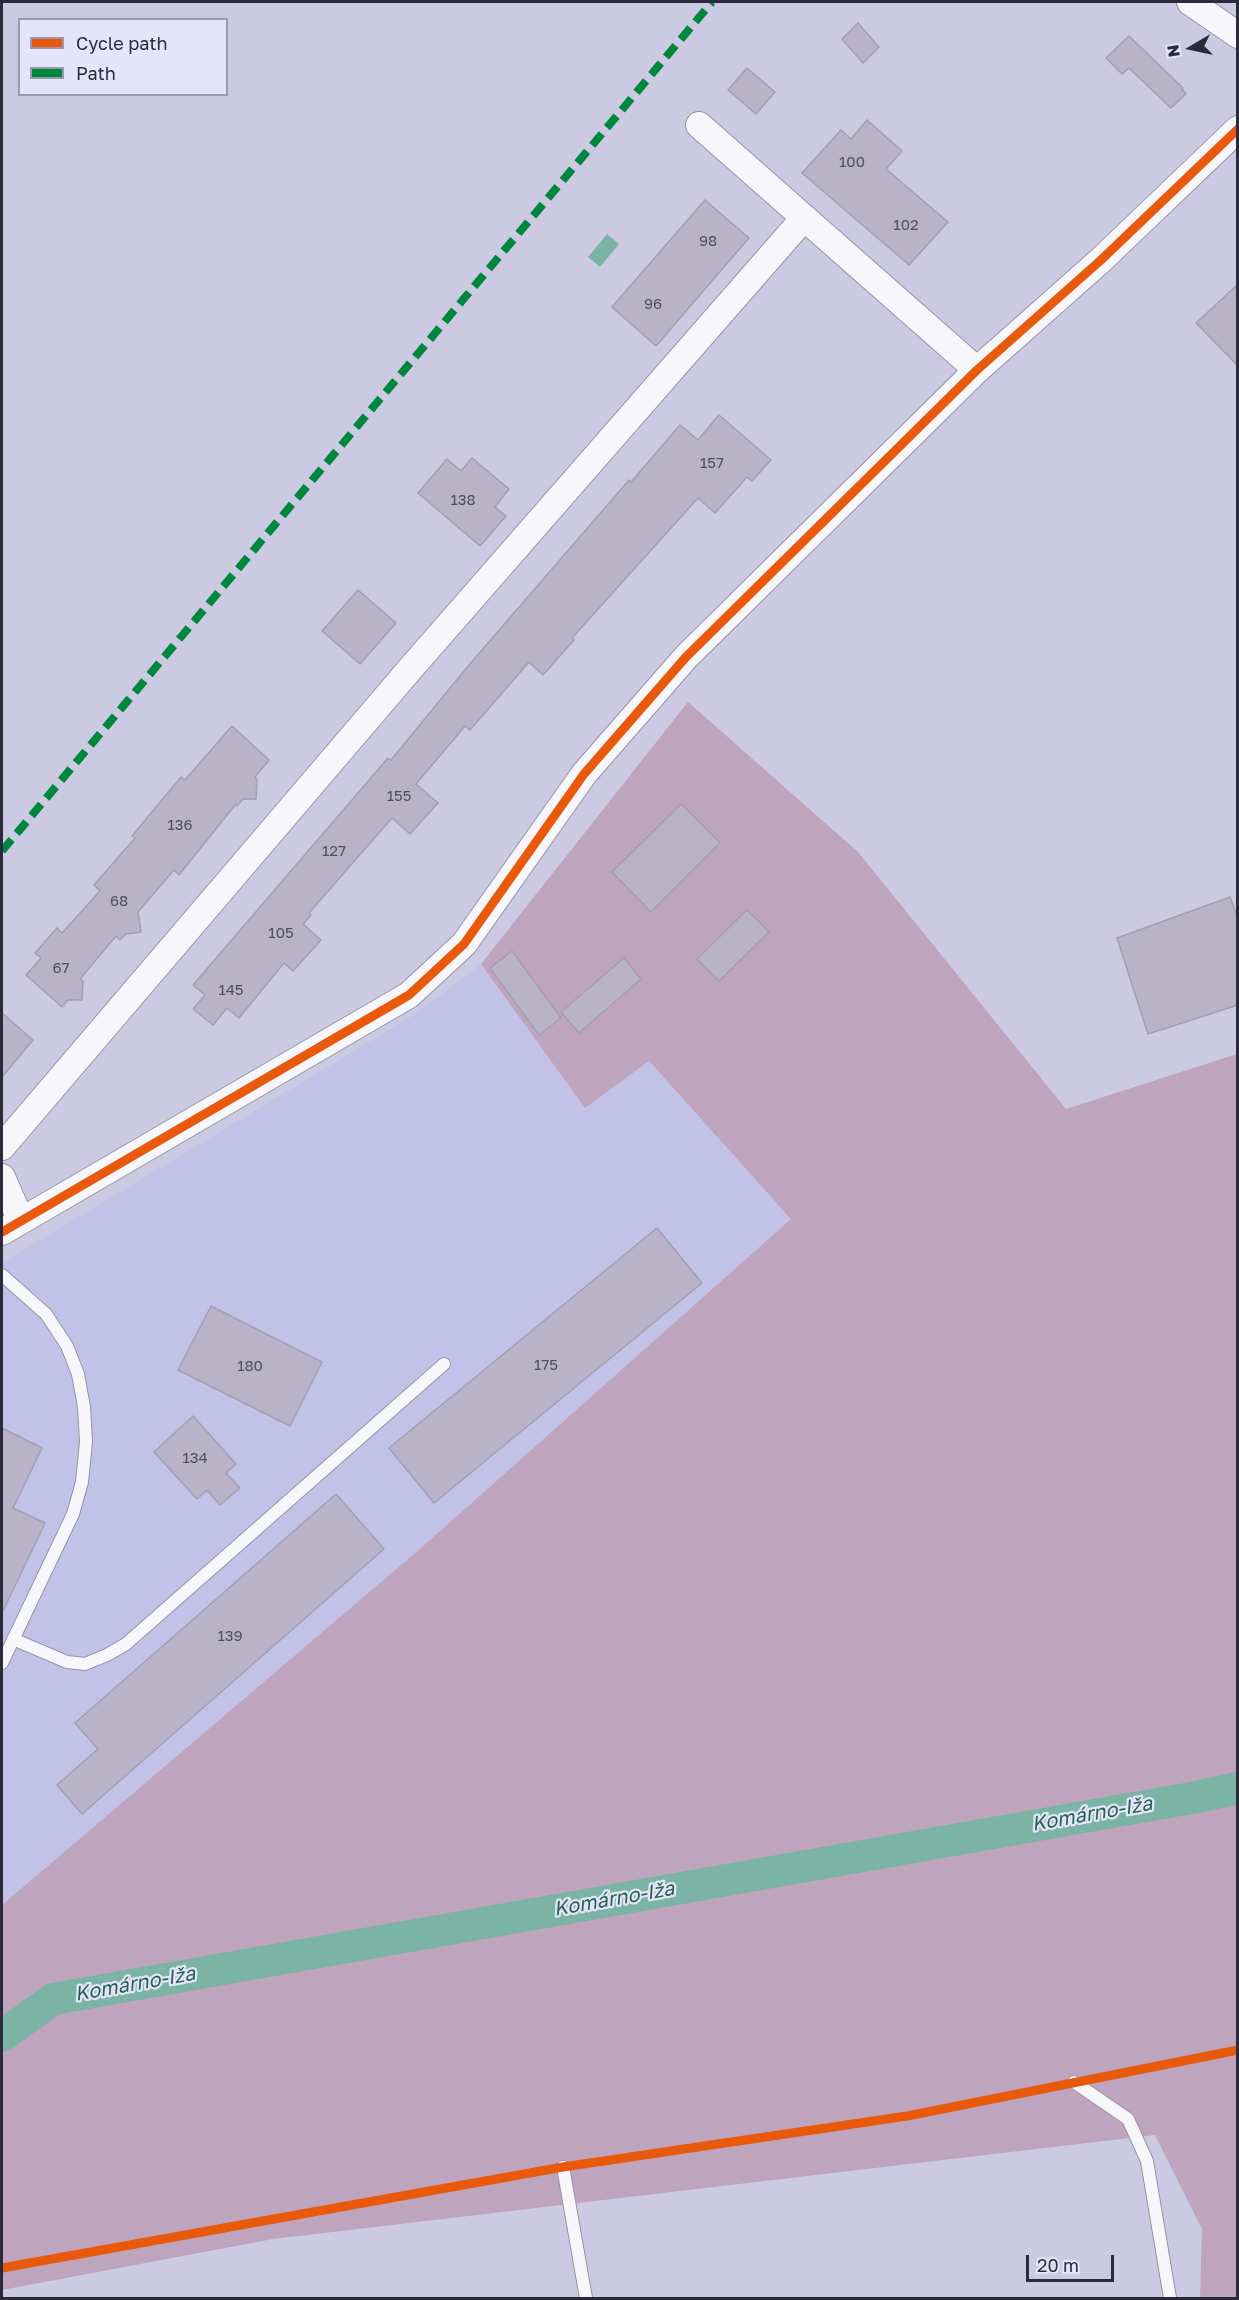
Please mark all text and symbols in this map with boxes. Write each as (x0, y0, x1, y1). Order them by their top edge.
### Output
legend (18, 18, 228, 96)
north arrow (1161, 18, 1221, 78)
text: Cycle path (76, 32, 168, 54)
text: N (1162, 43, 1184, 58)
text: Path (76, 62, 116, 84)
house number: 100 (839, 153, 865, 171)
house number: 102 (893, 216, 919, 234)
house number: 98 (699, 232, 717, 250)
house number: 96 (644, 295, 662, 313)
house number: 157 (700, 454, 724, 472)
house number: 138 (450, 491, 476, 509)
house number: 155 (387, 787, 411, 805)
house number: 136 (167, 816, 193, 834)
house number: 127 (322, 842, 346, 860)
house number: 68 (110, 892, 128, 910)
house number: 105 (268, 924, 294, 942)
house number: 67 (52, 959, 70, 977)
house number: 145 (218, 981, 244, 999)
house number: 175 (534, 1356, 558, 1374)
house number: 180 (237, 1357, 263, 1375)
house number: 134 (182, 1449, 208, 1467)
house number: 139 (217, 1627, 243, 1645)
water label: Komárno-Iža (1030, 1792, 1154, 1836)
water label: Komárno-Iža (552, 1877, 676, 1921)
water label: Komárno-Iža (73, 1962, 197, 2006)
scale bar (1029, 2243, 1118, 2281)
text: 20 m (1037, 2254, 1079, 2276)

